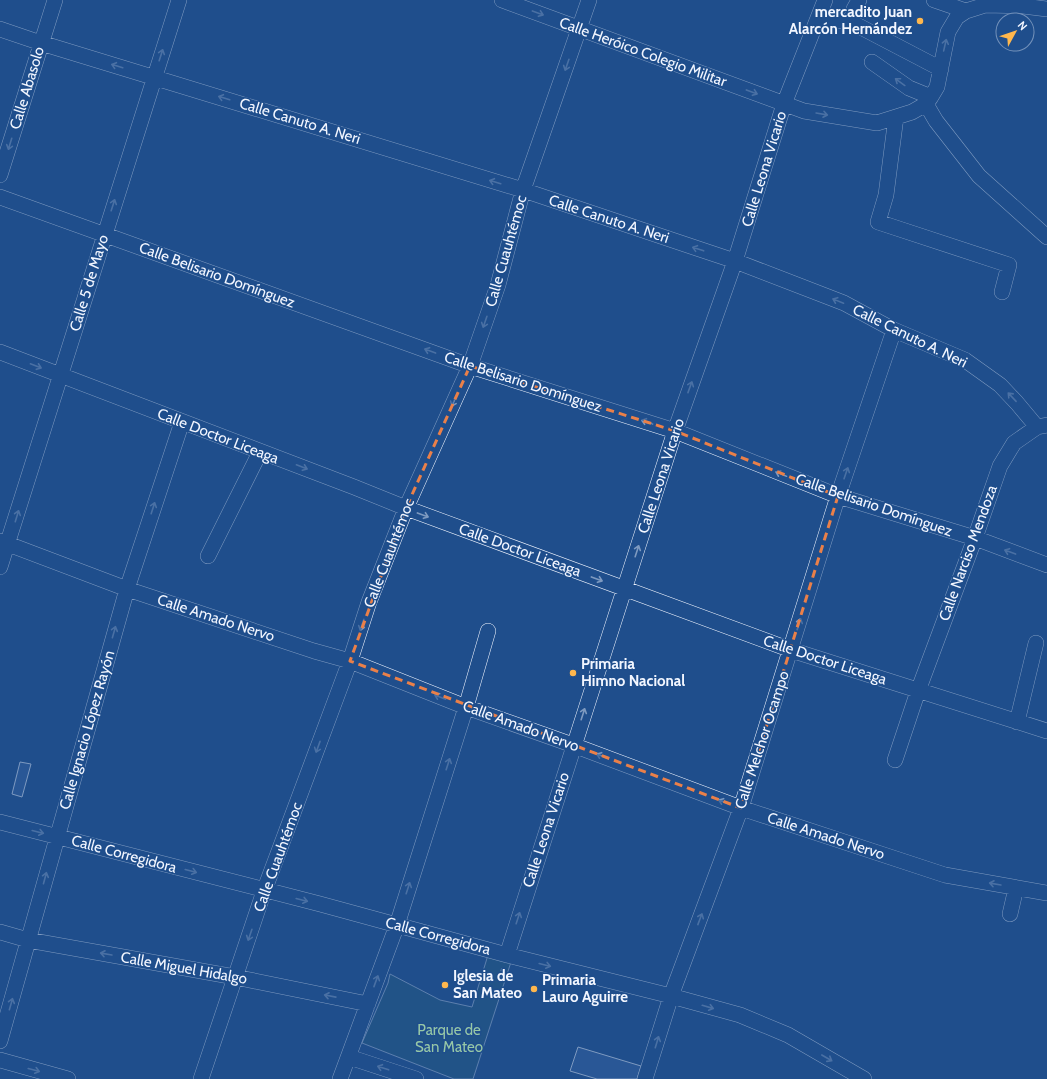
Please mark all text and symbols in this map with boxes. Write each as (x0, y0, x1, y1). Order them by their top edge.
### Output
place label: mercadito Juan Alarcón Hernández (789, 3, 912, 38)
one-way arrow (532, 10, 544, 18)
north arrow (995, 12, 1035, 52)
street label: Calle Heróico Colegio Militar (557, 13, 729, 91)
marker: mercadito Juan Alarcón Hernández (915, 16, 925, 26)
text: N (1015, 18, 1031, 33)
one-way arrow (942, 38, 950, 51)
street label: Calle Abasolo (6, 45, 48, 131)
one-way arrow (158, 48, 165, 61)
one-way arrow (562, 58, 570, 70)
one-way arrow (111, 62, 124, 69)
one-way arrow (895, 78, 906, 86)
one-way arrow (746, 88, 758, 96)
one-way arrow (217, 94, 230, 101)
street label: Calle Canuto A. Neri (237, 94, 363, 148)
street label: Calle Leona Vicario (738, 109, 790, 229)
one-way arrow (815, 110, 828, 118)
one-way arrow (6, 138, 13, 151)
one-way arrow (490, 177, 502, 185)
street label: Calle Canuto A. Neri (547, 191, 671, 247)
street label: Calle Cuauhtémoc (481, 193, 531, 309)
one-way arrow (110, 200, 118, 212)
street label: Calle 5 de Mayo (66, 233, 112, 333)
street label: Calle Belisario Domínguez (137, 238, 297, 312)
one-way arrow (693, 244, 705, 252)
one-way arrow (833, 297, 845, 305)
street label: Calle Canuto A. Neri (850, 300, 970, 372)
one-way arrow (481, 315, 488, 328)
one-way arrow (425, 347, 437, 355)
street label: Calle Belisario Domínguez (442, 348, 604, 416)
one-way arrow (30, 363, 42, 371)
one-way arrow (687, 382, 695, 394)
one-way arrow (1007, 392, 1017, 402)
one-way arrow (450, 395, 457, 407)
street label: Calle Doctor Liceaga (155, 405, 282, 468)
street label: Calle Leona Vicario (634, 416, 688, 536)
one-way arrow (641, 418, 654, 425)
one-way arrow (295, 464, 307, 472)
one-way arrow (843, 466, 850, 479)
one-way arrow (776, 469, 788, 477)
street label: Calle Belisario Domínguez (793, 470, 955, 540)
street label: Calle Narciso Mendoza (935, 482, 1001, 623)
street label: Calle Cuauhtémoc (360, 496, 418, 610)
one-way arrow (150, 502, 158, 514)
one-way arrow (13, 511, 21, 523)
one-way arrow (416, 511, 428, 519)
street label: Calle Doctor Liceaga (456, 520, 584, 581)
one-way arrow (633, 545, 641, 557)
one-way arrow (1005, 547, 1017, 555)
one-way arrow (591, 575, 603, 583)
street label: Calle Amado Nervo (155, 591, 277, 645)
one-way arrow (796, 617, 803, 630)
one-way arrow (357, 618, 365, 630)
one-way arrow (111, 626, 119, 639)
street label: Calle Doctor Liceaga (761, 632, 890, 689)
street label: Calle Ignacio López Rayón (56, 648, 118, 812)
place label: Primaria Himno Nacional (581, 655, 685, 690)
marker: Primaria Himno Nacional (568, 668, 578, 678)
street label: Calle Melchor Ocampo (731, 669, 793, 811)
one-way arrow (435, 692, 447, 700)
street label: Calle Amado Nervo (460, 697, 582, 755)
one-way arrow (580, 709, 588, 721)
one-way arrow (313, 741, 321, 753)
one-way arrow (596, 751, 608, 759)
one-way arrow (445, 758, 452, 771)
street label: Calle Leona Vicario (519, 770, 573, 890)
one-way arrow (718, 797, 730, 805)
street label: Calle Cuauhtémoc (250, 800, 306, 914)
street label: Calle Amado Nervo (765, 809, 887, 863)
one-way arrow (31, 828, 44, 836)
street label: Calle Corregidora (69, 831, 179, 877)
one-way arrow (184, 868, 197, 876)
one-way arrow (42, 872, 49, 885)
one-way arrow (989, 880, 1002, 888)
one-way arrow (405, 881, 412, 894)
one-way arrow (296, 896, 309, 904)
one-way arrow (515, 912, 523, 924)
street label: Calle Corregidora (383, 913, 493, 959)
one-way arrow (696, 914, 704, 926)
one-way arrow (245, 929, 253, 941)
street label: Calle Miguel Hidalgo (119, 948, 249, 988)
one-way arrow (100, 949, 113, 957)
one-way arrow (538, 961, 551, 969)
place label: Iglesia de San Mateo (453, 967, 522, 1002)
place label: Primaria Lauro Aguirre (542, 971, 628, 1006)
one-way arrow (373, 975, 381, 987)
marker: Iglesia de San Mateo (440, 980, 450, 990)
marker: Primaria Lauro Aguirre (529, 984, 539, 994)
one-way arrow (324, 992, 337, 1000)
one-way arrow (7, 997, 15, 1010)
one-way arrow (702, 1004, 715, 1011)
park label: Parque de San Mateo (415, 1021, 483, 1056)
one-way arrow (654, 1035, 661, 1048)
one-way arrow (821, 1054, 833, 1062)
one-way arrow (376, 1064, 389, 1071)
one-way arrow (27, 1066, 40, 1074)

